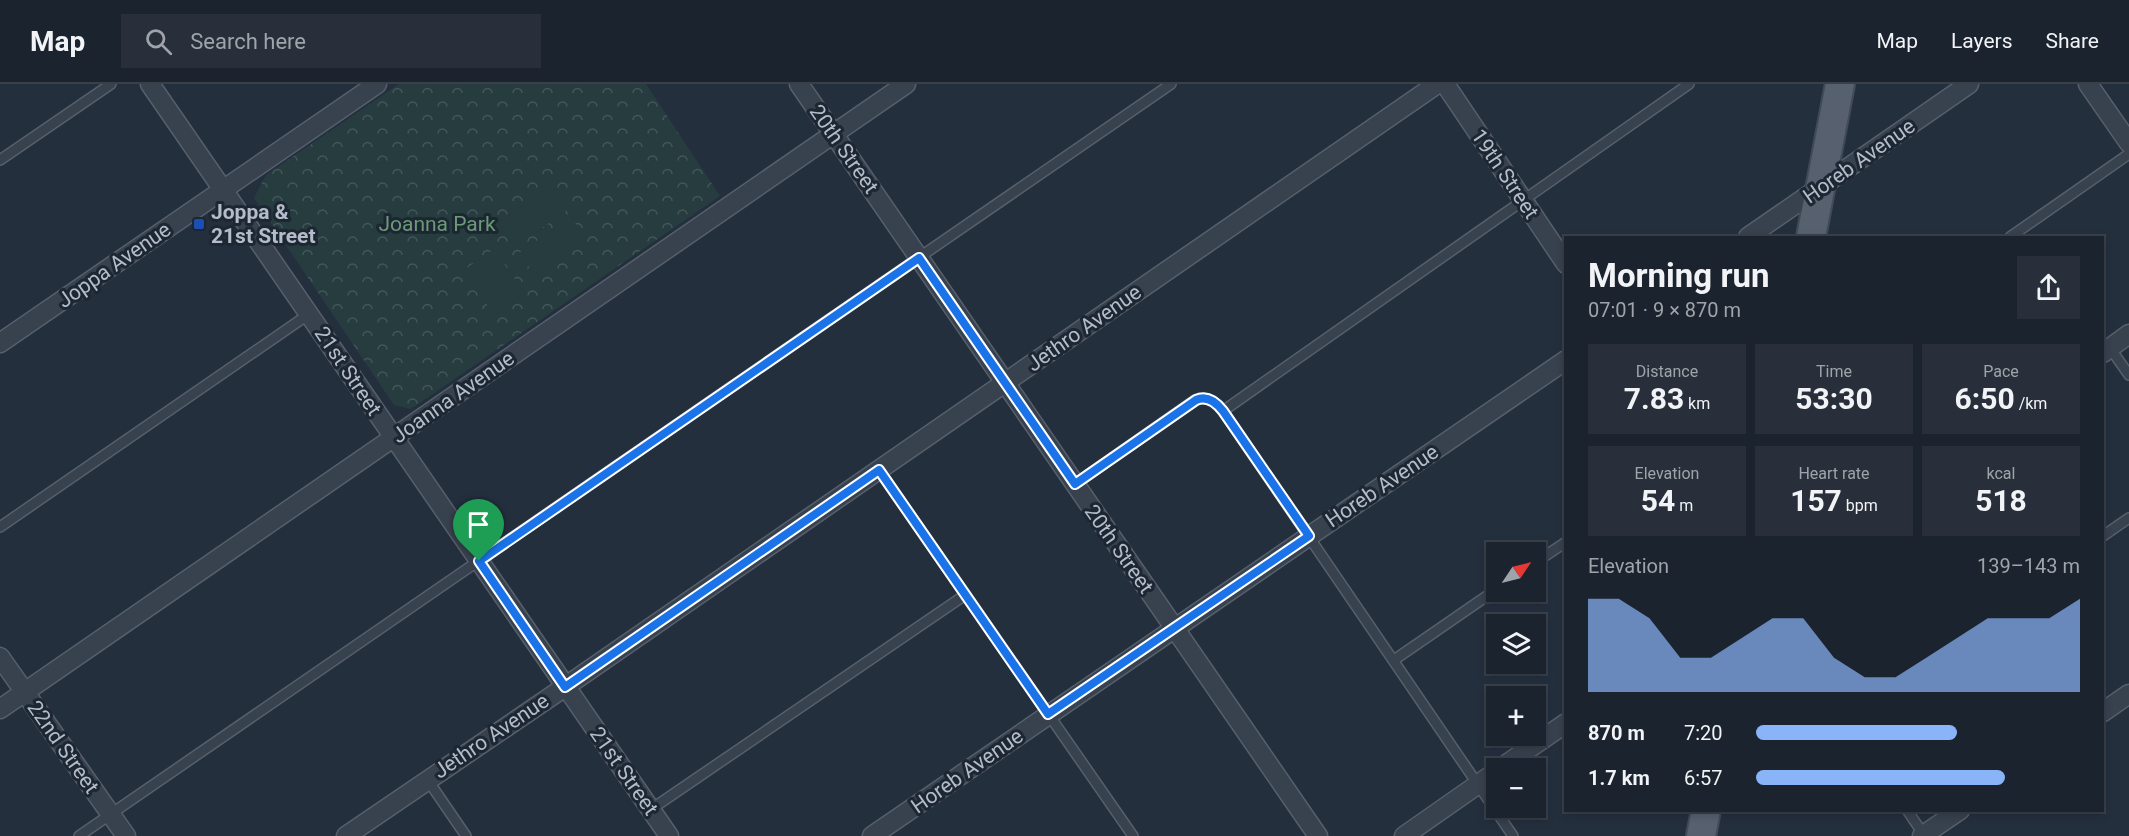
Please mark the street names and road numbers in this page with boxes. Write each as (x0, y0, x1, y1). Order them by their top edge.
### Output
street label: 20th Street (805, 100, 883, 198)
street label: Horeb Avenue (1799, 114, 1919, 208)
street label: 19th Street (1466, 125, 1544, 223)
street label: Joppa Avenue (53, 217, 175, 313)
street label: Jethro Avenue (1022, 280, 1146, 376)
street label: 21st Street (310, 322, 387, 420)
street label: Joanna Avenue (387, 346, 519, 448)
street label: Horeb Avenue (1321, 440, 1443, 532)
street label: 20th Street (1080, 500, 1158, 598)
street label: Jethro Avenue (429, 689, 553, 783)
street label: 22nd Street (22, 696, 104, 798)
street label: 21st Street (585, 722, 663, 820)
street label: Horeb Avenue (907, 724, 1027, 818)

